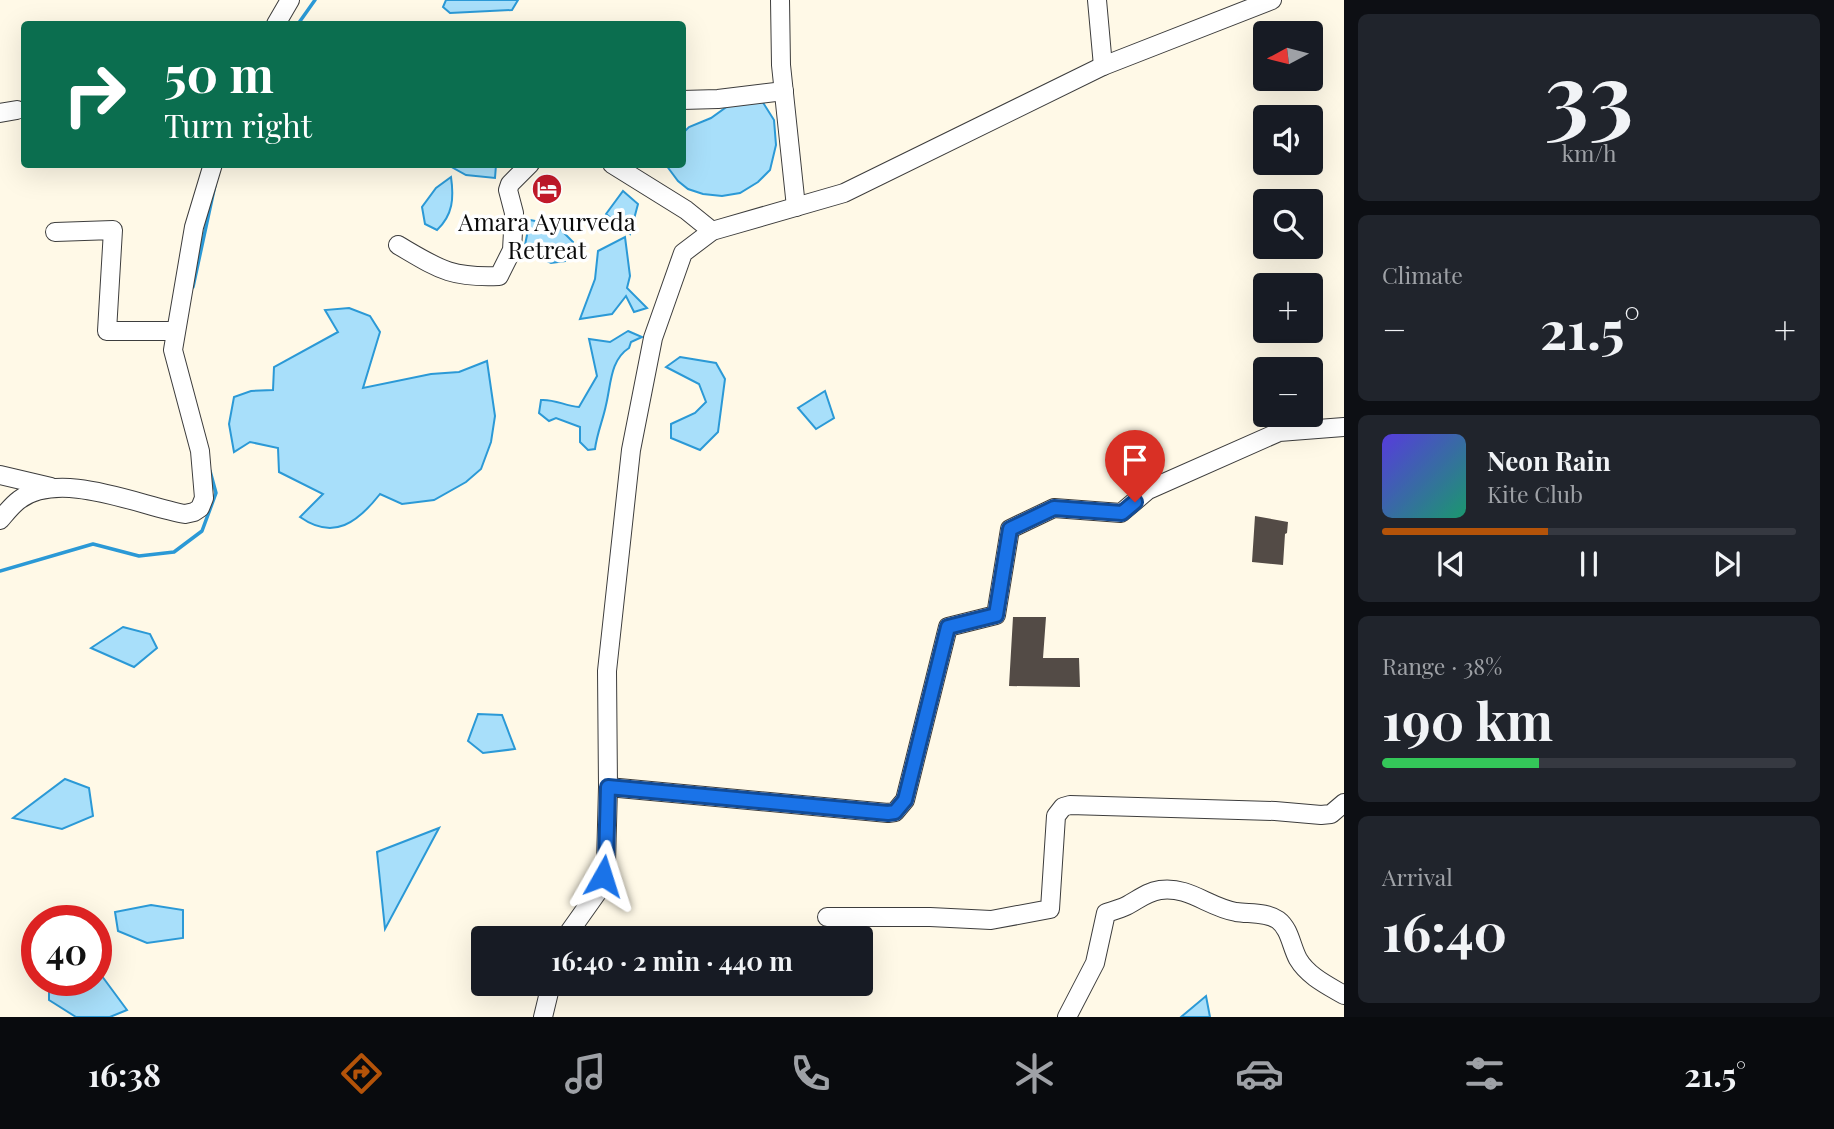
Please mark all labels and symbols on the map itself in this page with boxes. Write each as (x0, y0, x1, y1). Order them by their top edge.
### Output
north arrow (1253, 21, 1323, 91)
hotel icon: Amara Ayurveda Retreat (530, 172, 564, 206)
place label: Amara Ayurveda Retreat (457, 205, 636, 265)
pin (1105, 430, 1165, 502)
position arrow (566, 839, 640, 913)
speed limit sign: 40 (21, 905, 112, 996)

